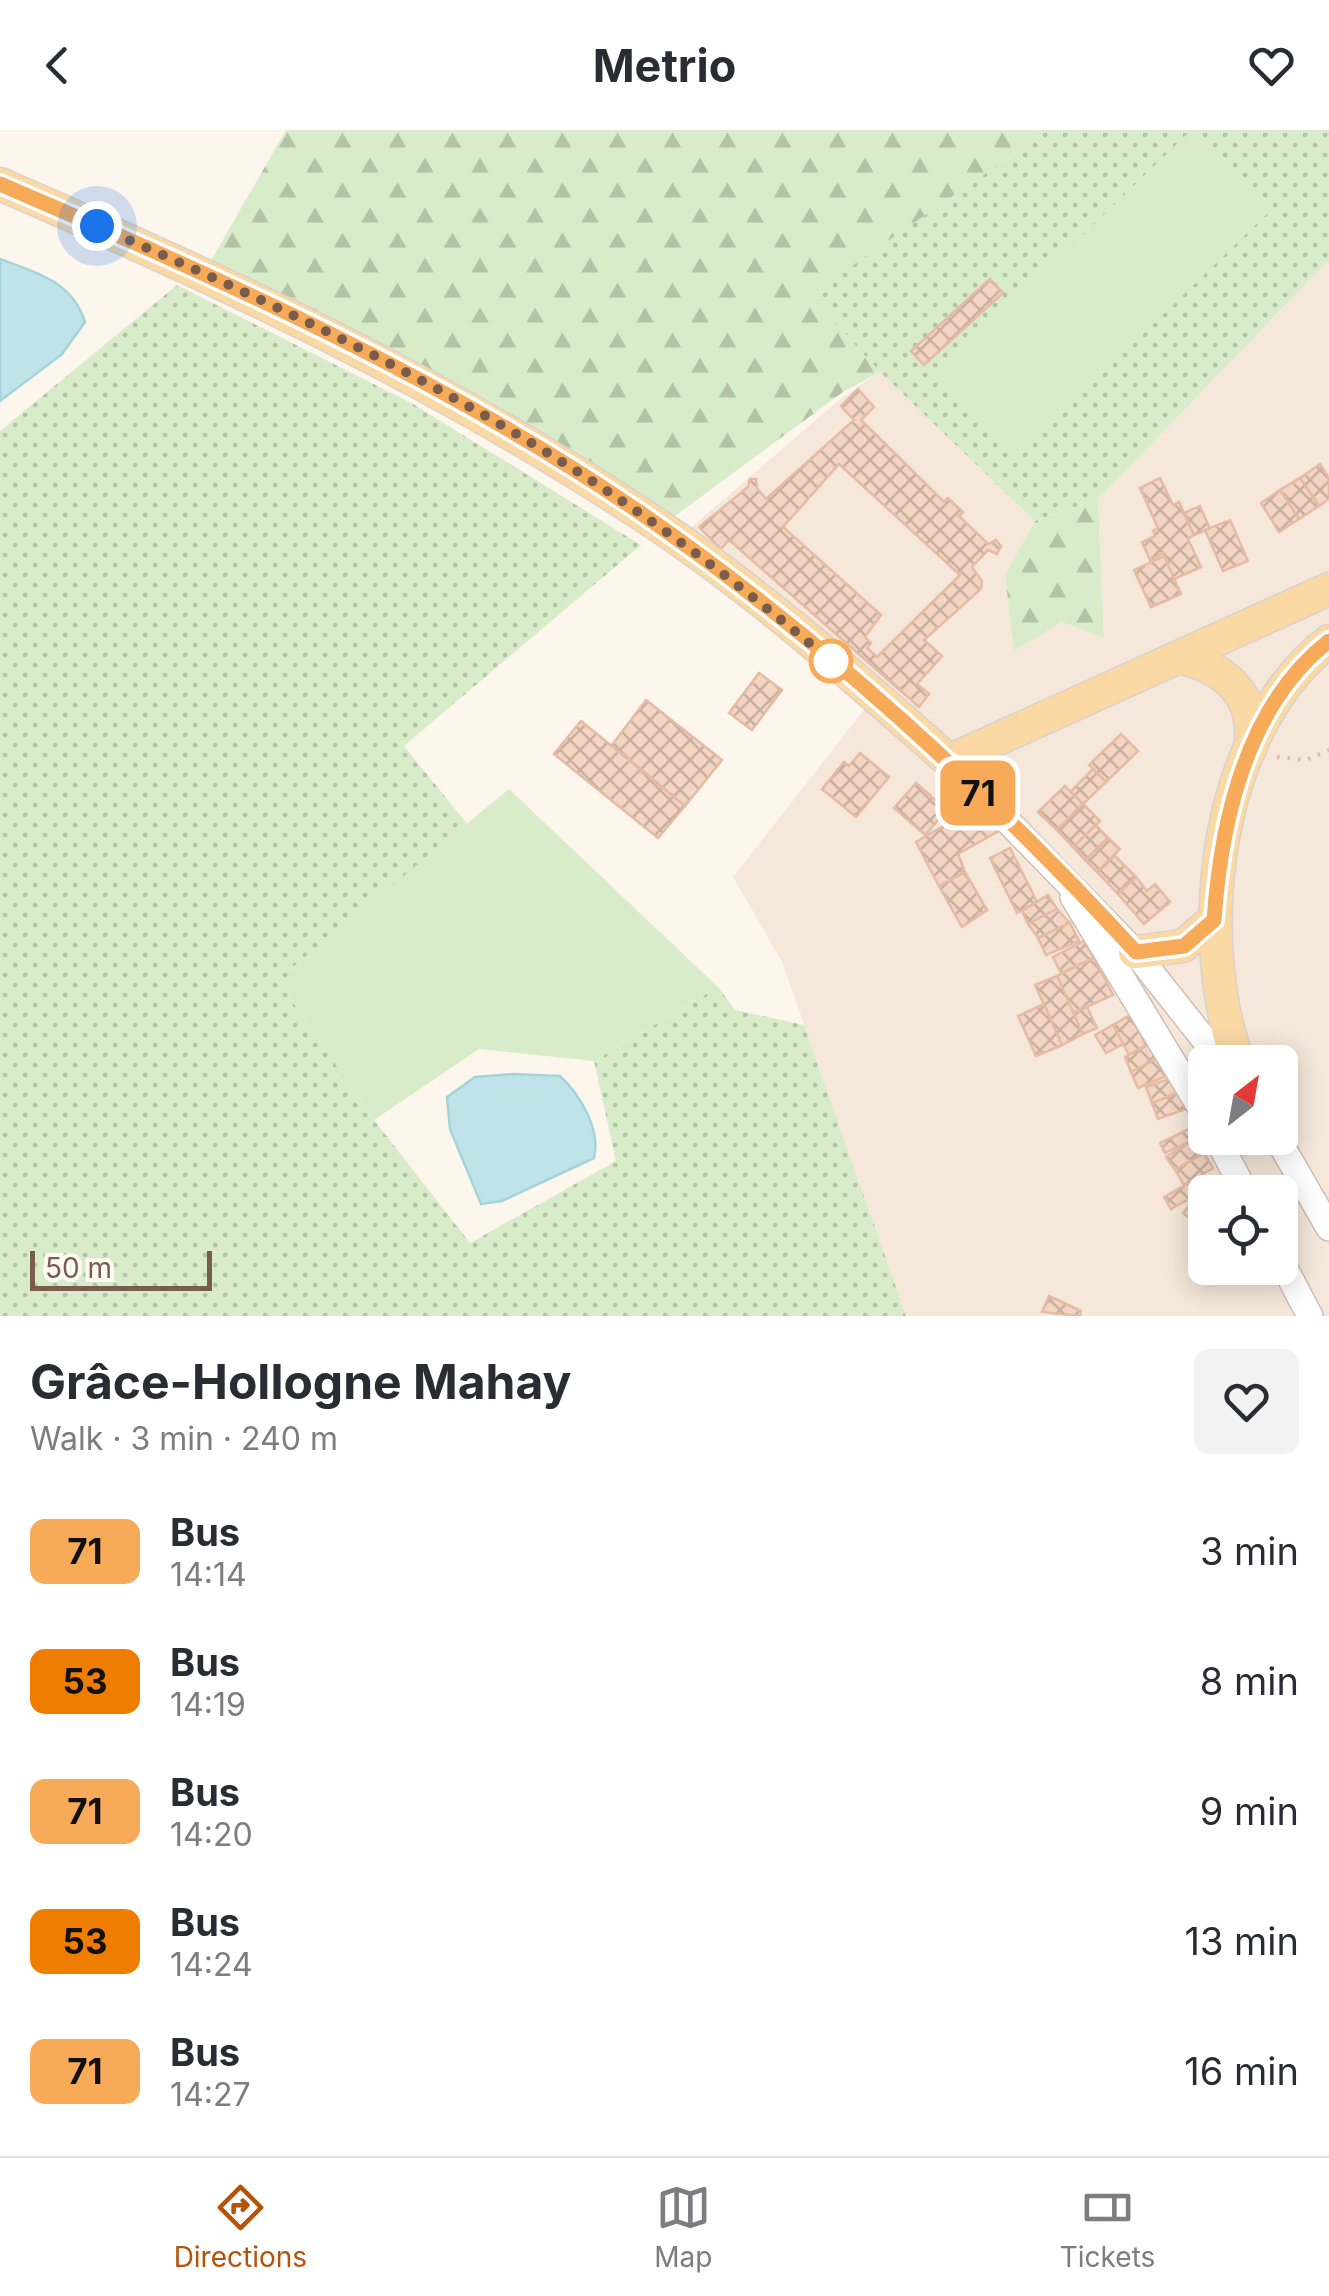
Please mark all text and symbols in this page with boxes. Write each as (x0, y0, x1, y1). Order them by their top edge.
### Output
icon: back (30, 38, 85, 93)
text: Metrio (593, 38, 736, 93)
icon: heart (1244, 38, 1299, 93)
your location (72, 201, 122, 251)
unlabelled marker (810, 640, 852, 682)
line badge: 71 (933, 760, 1023, 826)
text: 71 (960, 772, 996, 814)
north arrow (1188, 1045, 1298, 1155)
map controls (1188, 1045, 1298, 1285)
button: locate (1188, 1175, 1298, 1285)
scale bar (30, 1246, 212, 1290)
text: 50 m (45, 1251, 112, 1285)
button: heart (1194, 1349, 1299, 1454)
text: Grâce-Hollogne Mahay (30, 1352, 571, 1411)
text: Walk · 3 min · 240 m (30, 1419, 338, 1458)
text: Bus (170, 1509, 240, 1555)
text: 3 min (1200, 1528, 1299, 1574)
text: 71 (67, 1530, 103, 1572)
text: 14:14 (170, 1555, 247, 1594)
text: Bus (170, 1639, 240, 1685)
text: 8 min (1200, 1658, 1299, 1704)
text: 53 (63, 1660, 107, 1702)
text: 14:19 (170, 1685, 246, 1724)
text: Bus (170, 1769, 240, 1815)
text: 9 min (1200, 1788, 1299, 1834)
text: 71 (67, 1790, 103, 1832)
text: 14:20 (170, 1815, 253, 1854)
text: Bus (170, 1899, 240, 1945)
text: 13 min (1184, 1918, 1299, 1964)
text: 53 (63, 1920, 107, 1962)
text: 14:24 (170, 1945, 253, 1984)
text: Bus (170, 2029, 240, 2075)
text: 16 min (1184, 2048, 1299, 2094)
text: 71 (67, 2050, 103, 2092)
text: 14:27 (170, 2075, 251, 2114)
tab: Directions (174, 2180, 307, 2274)
tab: Map (654, 2180, 713, 2274)
tab: Tickets (1060, 2180, 1155, 2274)

